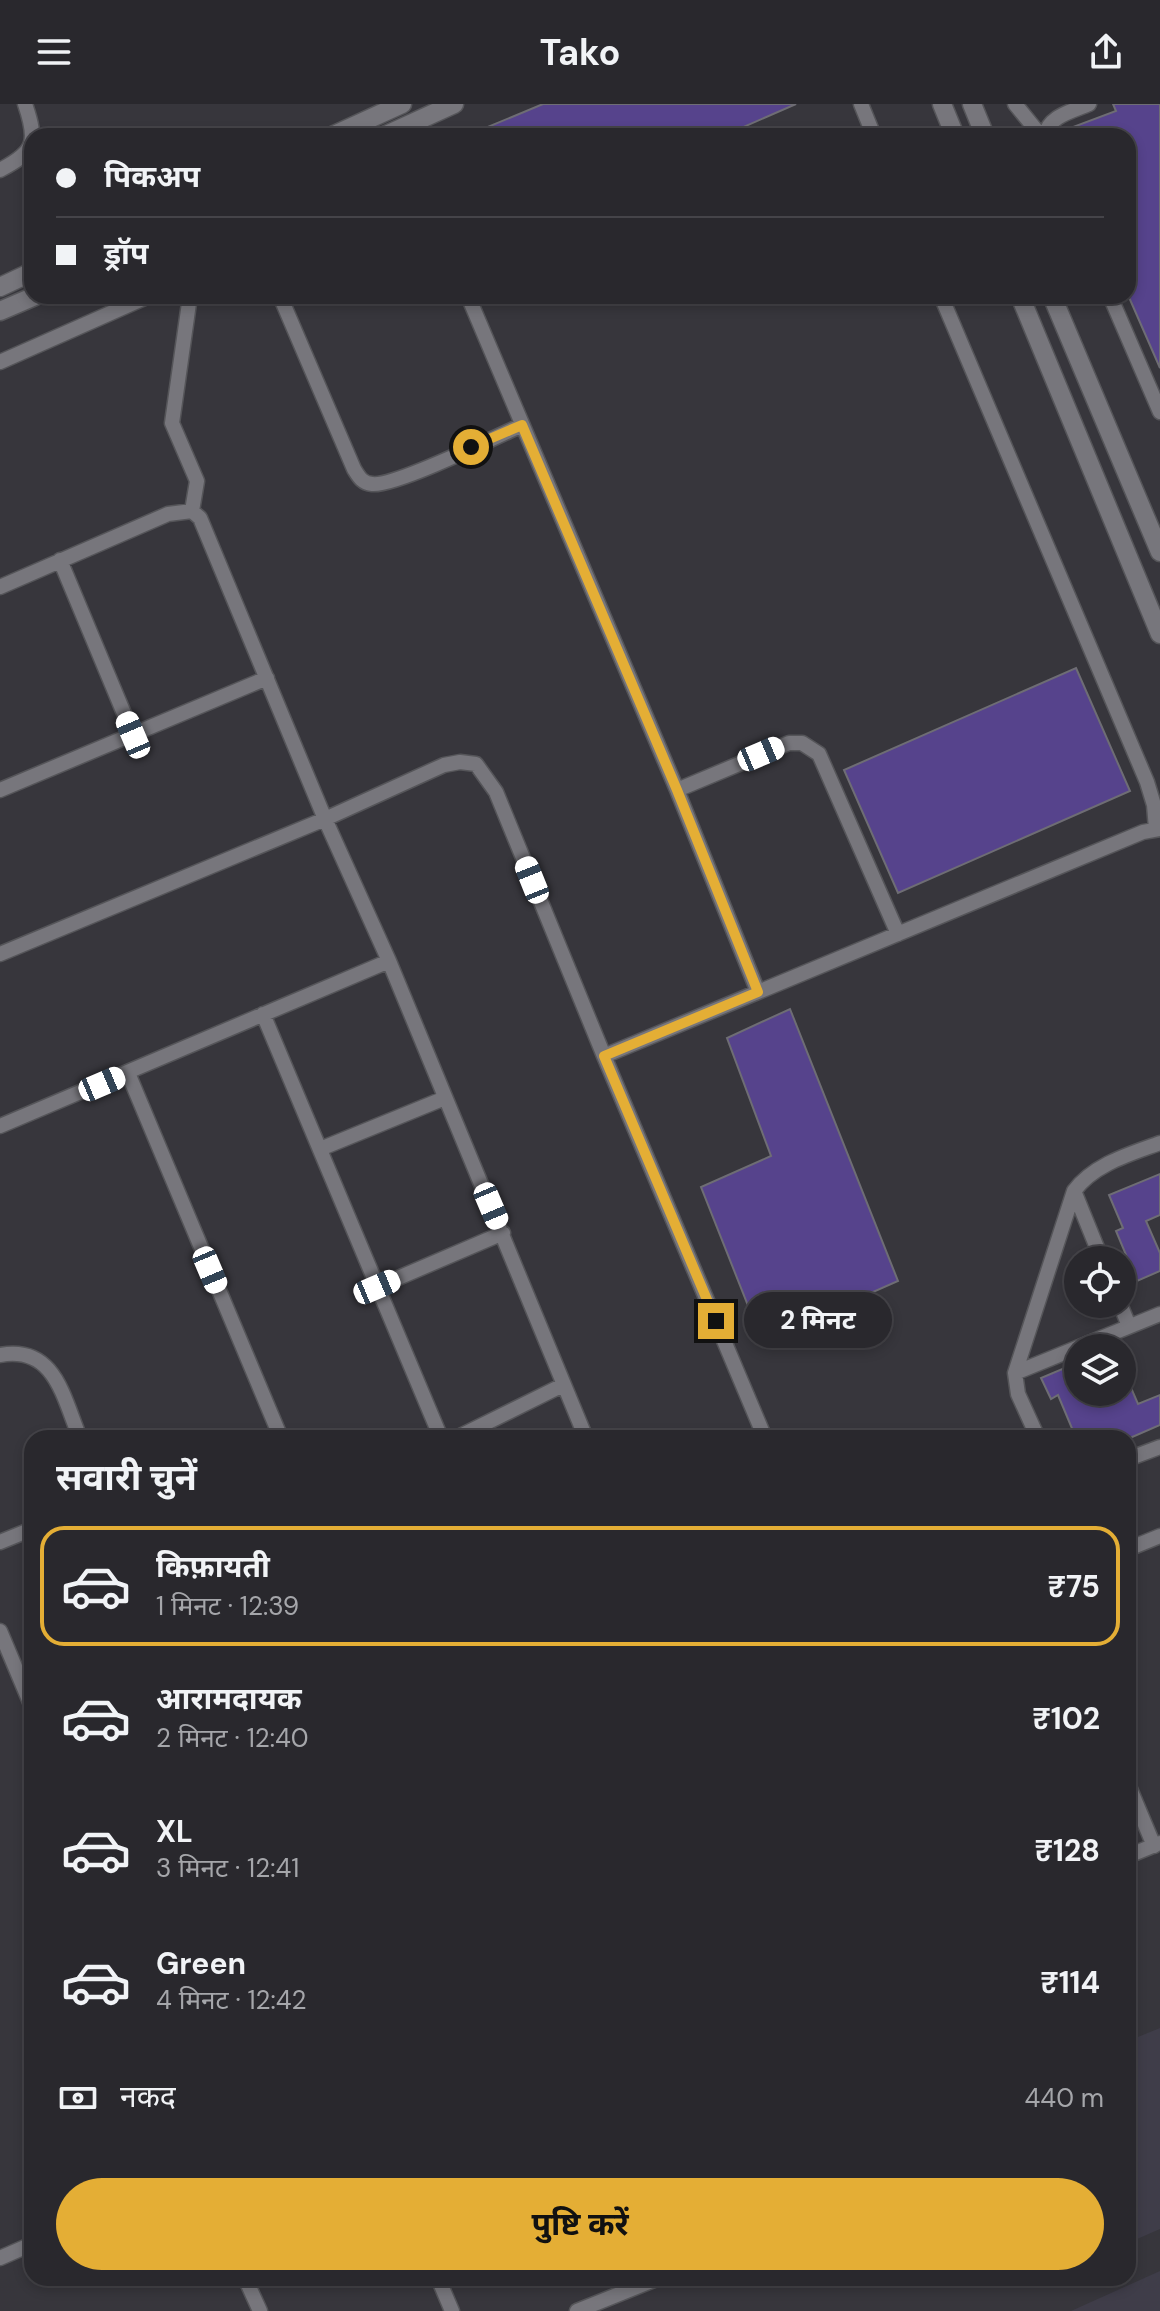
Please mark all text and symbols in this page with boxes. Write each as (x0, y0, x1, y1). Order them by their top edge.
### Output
text: Tako (540, 29, 620, 76)
icon: menu (32, 30, 76, 74)
icon: share (1084, 30, 1128, 74)
text: पिकअप (104, 157, 200, 196)
text: ड्रॉप (104, 234, 148, 273)
route start (453, 429, 489, 465)
car (113, 708, 153, 762)
car (734, 734, 788, 774)
car (512, 853, 552, 907)
car (75, 1064, 129, 1104)
car (471, 1179, 511, 1233)
car (190, 1243, 230, 1297)
map controls (1064, 1246, 1136, 1406)
button: locate (1064, 1246, 1136, 1318)
car (350, 1267, 404, 1307)
callout: 2 मिनट (744, 1293, 892, 1349)
route end (698, 1303, 734, 1339)
text: 2 मिनट (780, 1303, 856, 1337)
button: layers (1064, 1334, 1136, 1406)
text: सवारी चुनें (56, 1454, 197, 1501)
text: किफ़ायती (156, 1547, 270, 1586)
icon: car (60, 1550, 132, 1622)
text: ₹75 (1047, 1567, 1100, 1606)
text: 1 मिनट · 12:39 (156, 1589, 299, 1623)
text: आरामदायक (156, 1679, 302, 1718)
icon: car (60, 1682, 132, 1754)
text: ₹102 (1032, 1699, 1100, 1738)
text: 2 मिनट · 12:40 (156, 1721, 309, 1755)
text: XL (156, 1812, 193, 1851)
icon: car (60, 1814, 132, 1886)
text: ₹128 (1035, 1831, 1100, 1870)
text: 3 मिनट · 12:41 (156, 1851, 299, 1885)
text: Green (156, 1944, 246, 1983)
icon: car (60, 1946, 132, 2018)
text: ₹114 (1040, 1963, 1100, 2002)
text: 4 मिनट · 12:42 (156, 1983, 307, 2017)
icon: cash (56, 2076, 100, 2120)
text: नकद (120, 2077, 176, 2116)
text: 440 m (1025, 2081, 1104, 2115)
button: पुष्टि करें (56, 2178, 1104, 2270)

